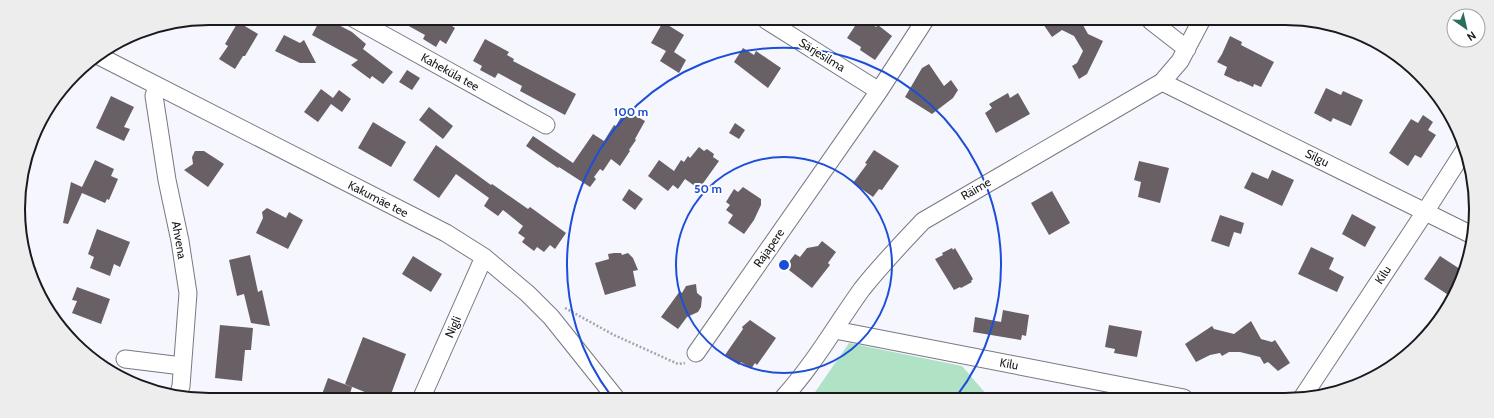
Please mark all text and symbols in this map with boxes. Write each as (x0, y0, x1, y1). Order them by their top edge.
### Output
north arrow (1446, 8, 1486, 48)
text: N (1464, 28, 1479, 44)
street label: Särjesilma (796, 34, 848, 75)
street label: Kaheküla tee (418, 49, 482, 94)
text: 100 m (614, 104, 648, 119)
street label: Silgu (1303, 145, 1332, 170)
street label: Räime (958, 174, 993, 203)
street label: Kakumäe tee (346, 177, 411, 220)
text: 50 m (694, 181, 722, 196)
street label: Ahvena (169, 220, 190, 260)
street label: Rajapere (750, 225, 787, 270)
centre of rings (777, 258, 791, 272)
street label: Kilu (1371, 263, 1394, 287)
street label: Nigli (441, 314, 464, 340)
street label: Kilu (998, 354, 1020, 373)

